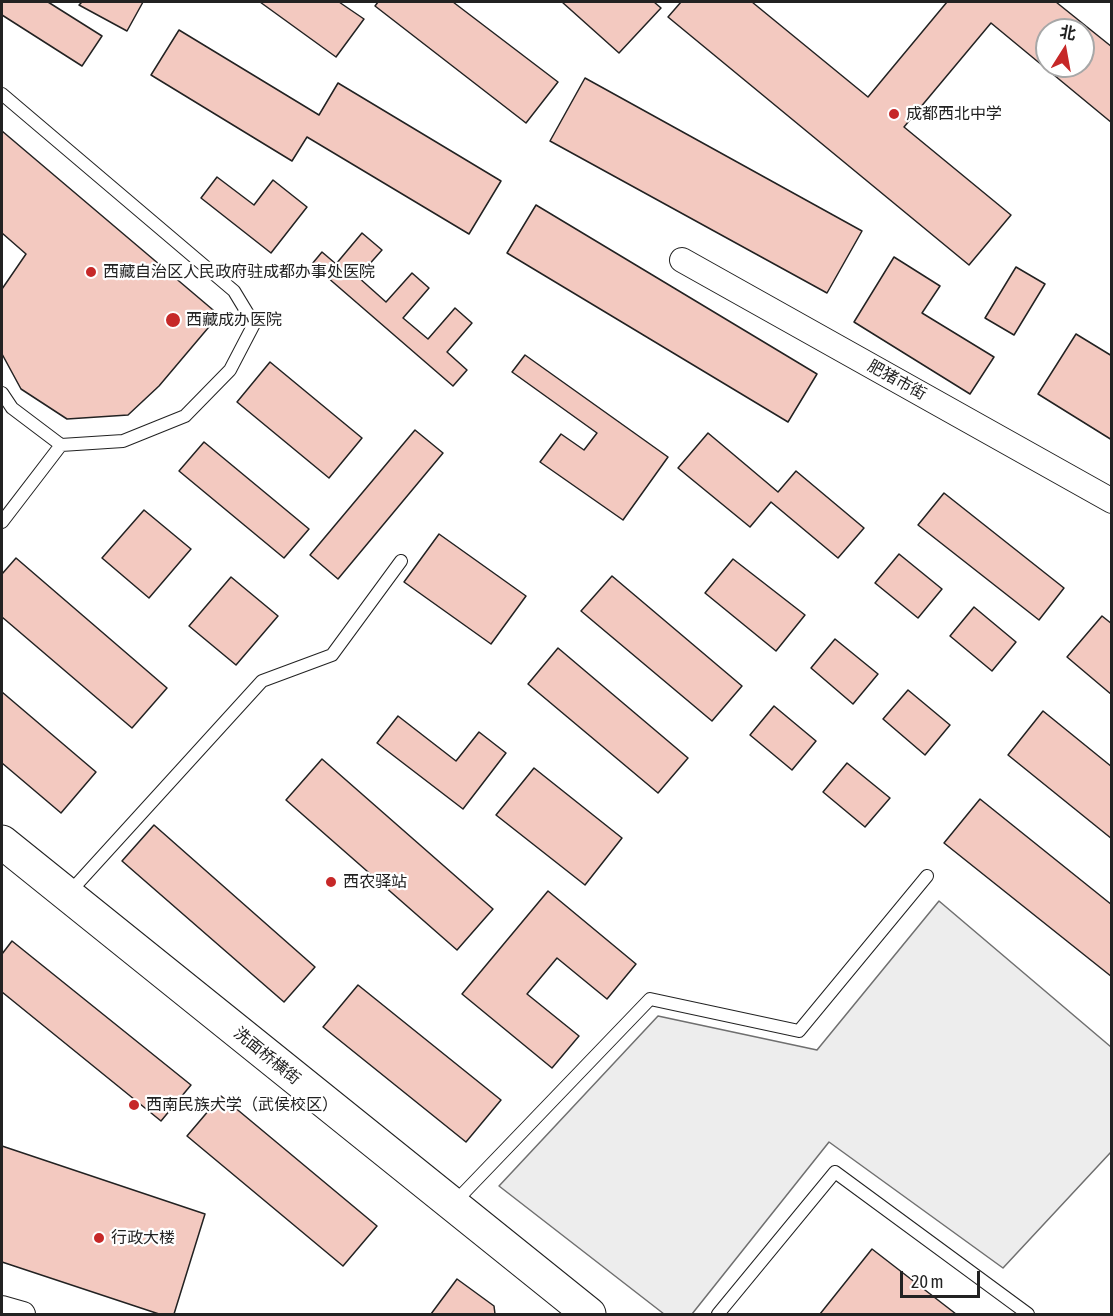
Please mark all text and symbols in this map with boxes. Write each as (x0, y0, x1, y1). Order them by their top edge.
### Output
north arrow (1035, 18, 1095, 78)
text: 北 (1058, 22, 1078, 43)
place label: 成都西北中学 (906, 104, 1002, 124)
marker: 成都西北中学 (887, 107, 901, 121)
place label: 西藏自治区人民政府驻成都办事处医院 (103, 262, 375, 282)
marker: 西藏自治区人民政府驻成都办事处医院 (84, 265, 98, 279)
place label: 西藏成办医院 (186, 310, 282, 330)
marker: 西藏成办医院 (164, 311, 182, 329)
street label: 肥猪市街 (864, 356, 930, 404)
place label: 西农驿站 (343, 872, 407, 892)
marker: 西农驿站 (324, 875, 338, 889)
street label: 洗面桥横街 (230, 1023, 304, 1089)
place label: 西南民族大学（武侯校区） (146, 1095, 338, 1115)
marker: 西南民族大学（武侯校区） (127, 1098, 141, 1112)
place label: 行政大楼 (111, 1228, 175, 1248)
marker: 行政大楼 (92, 1231, 106, 1245)
scale bar (903, 1259, 982, 1297)
text: 20 m (911, 1271, 943, 1292)

